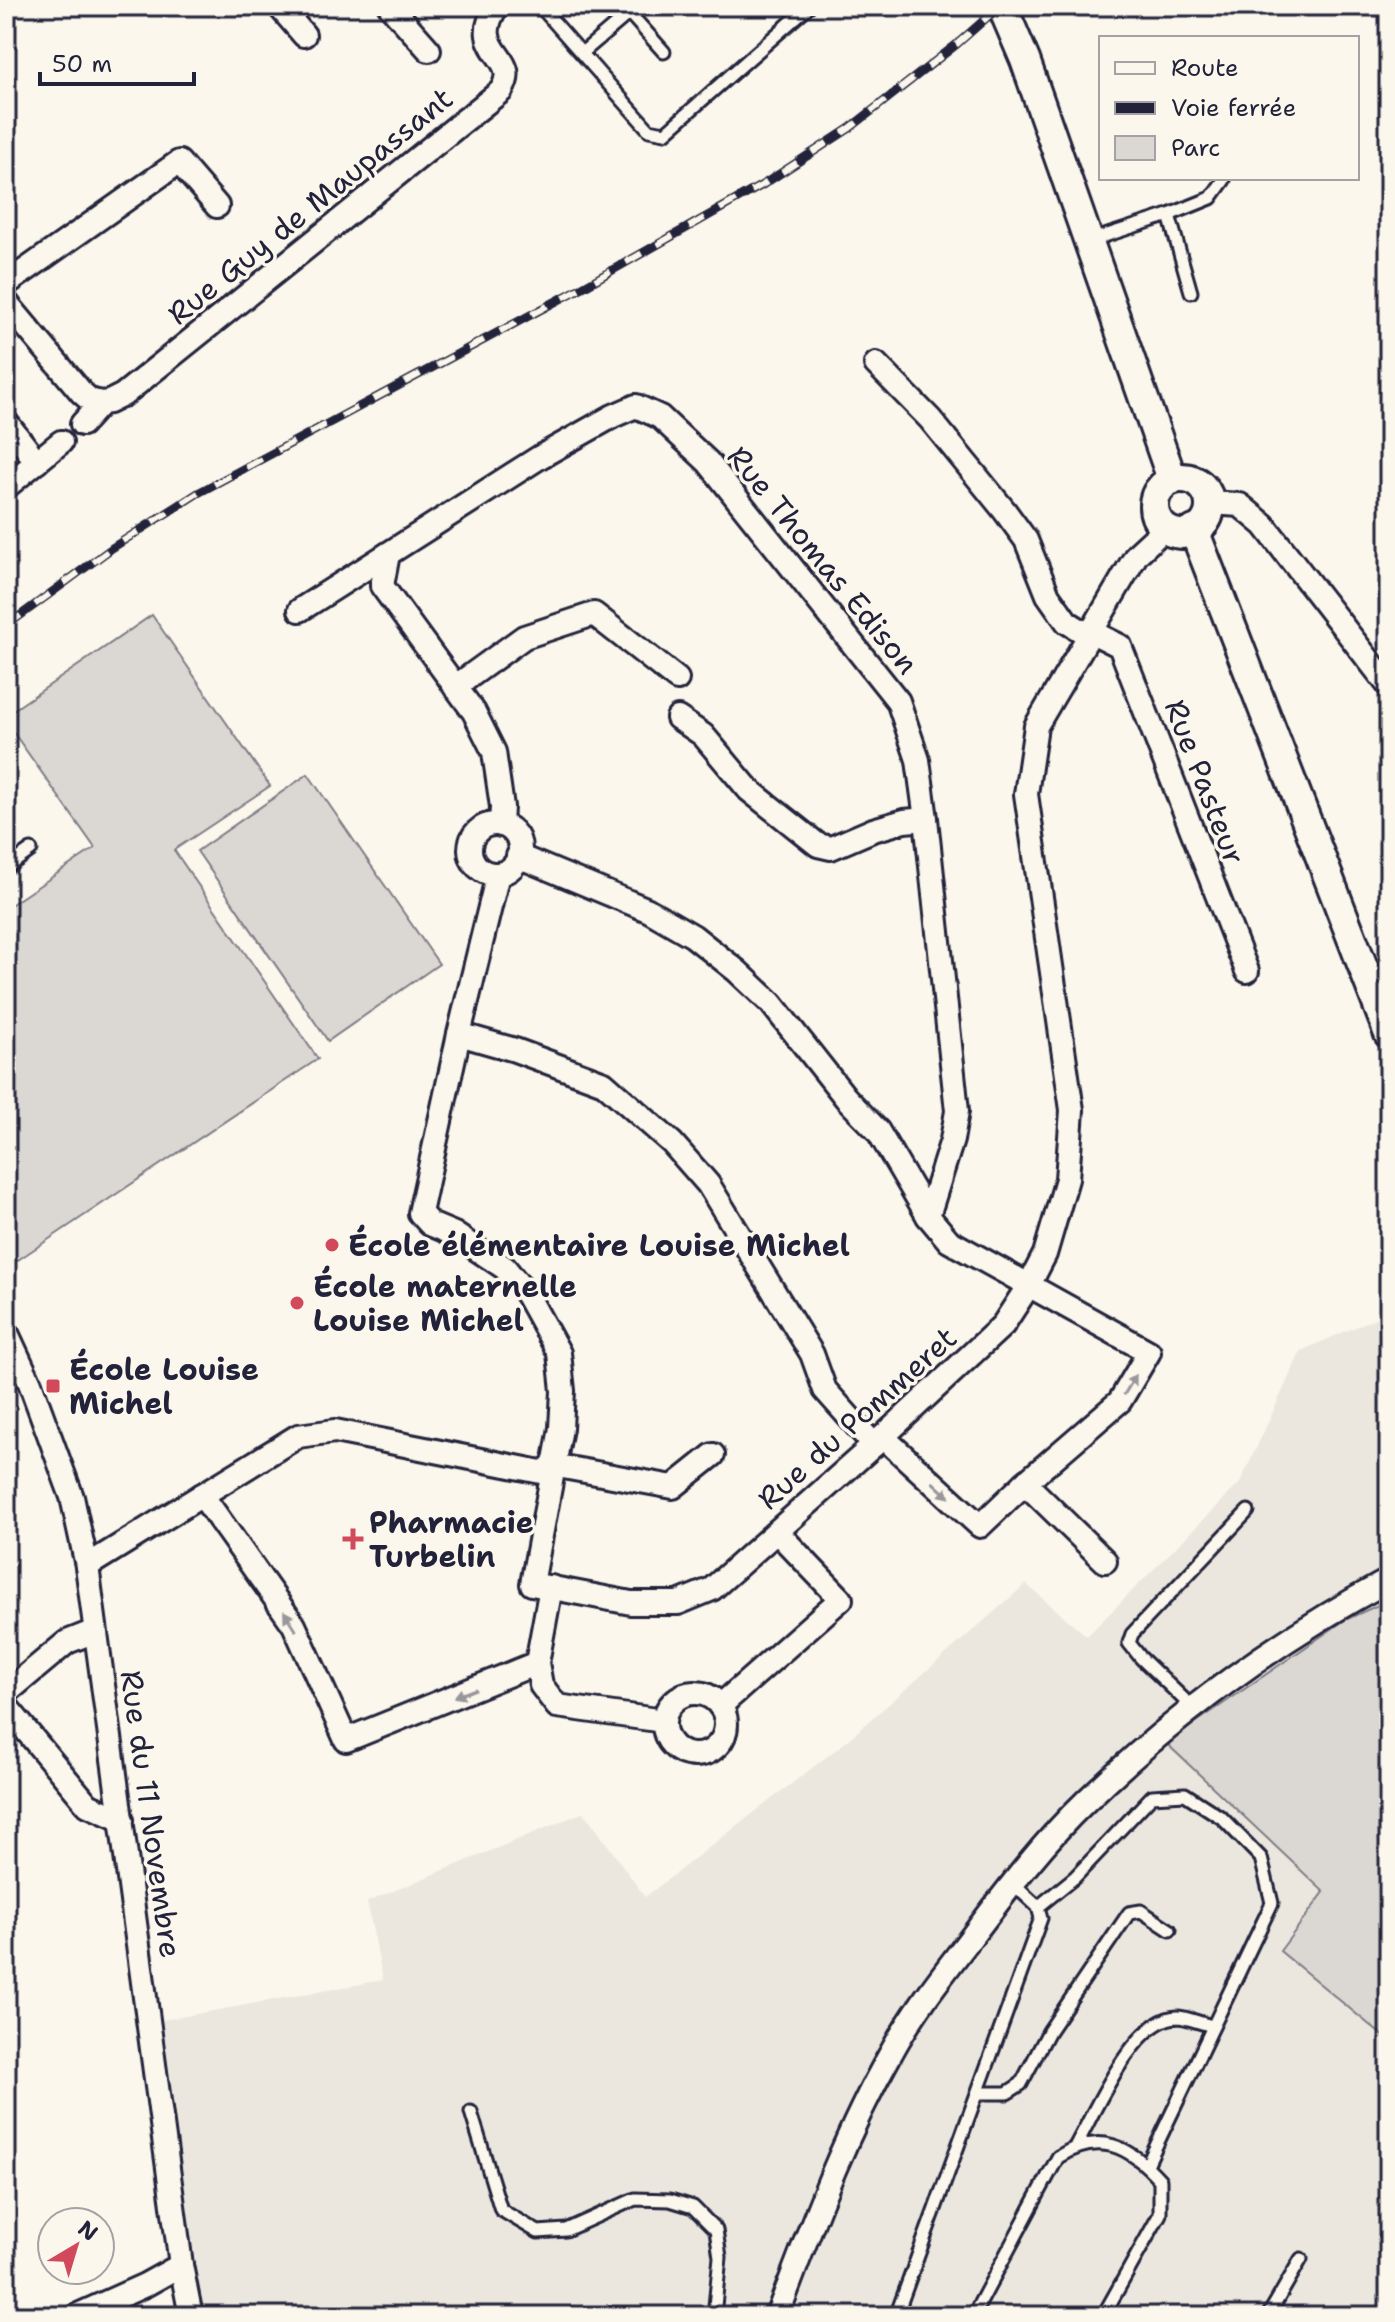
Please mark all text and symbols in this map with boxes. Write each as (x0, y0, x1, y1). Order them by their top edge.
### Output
scale bar (40, 36, 194, 86)
legend (1099, 36, 1359, 180)
text: 50 m (52, 48, 112, 80)
text: Route (1171, 52, 1239, 84)
street label: Rue Guy de Maupassant (159, 78, 461, 334)
text: Voie ferrée (1171, 92, 1296, 124)
text: Parc (1171, 132, 1220, 164)
street label: Rue Thomas Edison (718, 437, 928, 683)
street label: Rue Pasteur (1155, 694, 1255, 870)
place label: École élémentaire Louise Michel (348, 1224, 850, 1266)
marker: École élémentaire Louise Michel (323, 1236, 341, 1254)
place label: École maternelle Louise Michel (313, 1265, 577, 1341)
marker: École maternelle Louise Michel (288, 1294, 306, 1312)
street label: Rue du Pommeret (748, 1317, 966, 1519)
place label: École Louise Michel (69, 1348, 259, 1424)
one-way arrow (1123, 1374, 1137, 1396)
marker: École Louise Michel (44, 1377, 62, 1395)
one-way arrow (931, 1480, 950, 1498)
place label: Pharmacie Turbelin (369, 1502, 534, 1577)
marker: Pharmacie Turbelin (344, 1530, 362, 1548)
one-way arrow (282, 1610, 297, 1631)
street label: Rue du 11 Novembre (111, 1668, 191, 1960)
one-way arrow (453, 1687, 477, 1700)
north arrow (36, 2206, 116, 2286)
text: N (72, 2214, 104, 2247)

